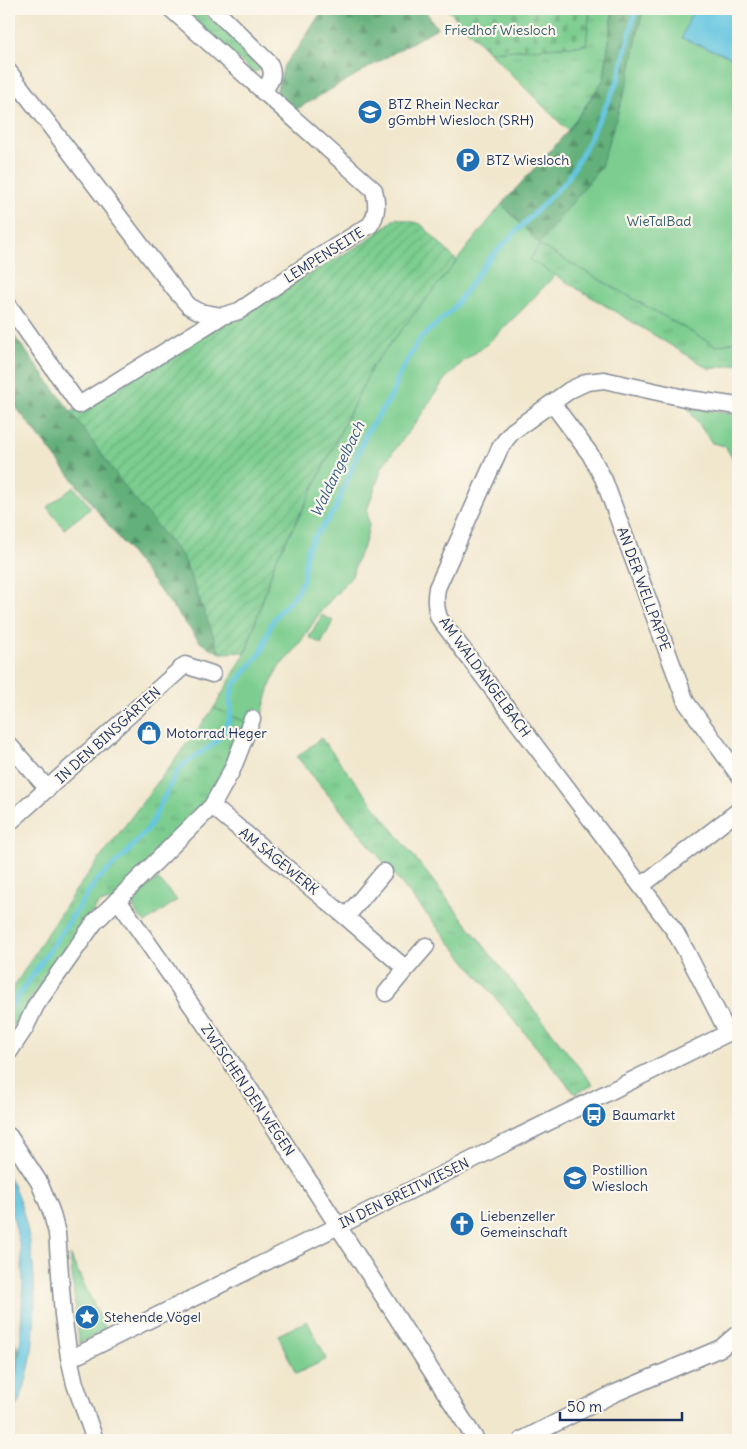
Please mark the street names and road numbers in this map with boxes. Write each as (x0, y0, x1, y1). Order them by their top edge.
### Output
street label: LEMPENSEITE (281, 223, 367, 287)
street label: AN DER WELLPAPPE (613, 525, 675, 653)
street label: AM WALDANGELBACH (435, 613, 535, 741)
street label: IN DEN BINSGÄRTEN (52, 683, 164, 787)
street label: AM SÄGEWERK (236, 823, 323, 899)
street label: ZWISCHEN DEN WEGEN (197, 1021, 299, 1159)
street label: IN DEN BREITWIESEN (336, 1154, 472, 1232)

